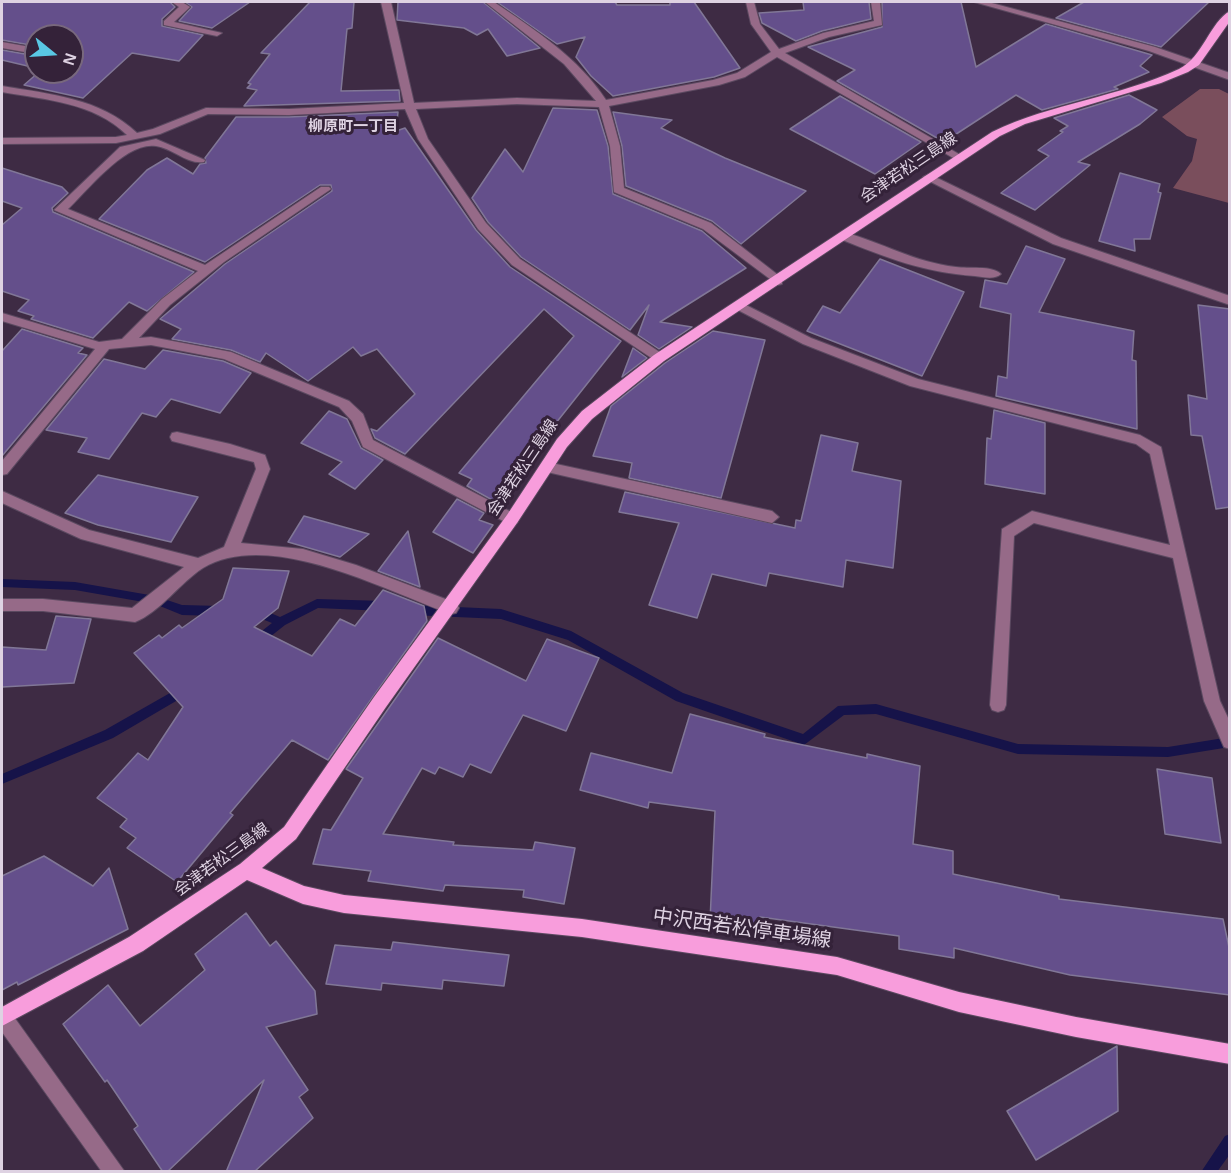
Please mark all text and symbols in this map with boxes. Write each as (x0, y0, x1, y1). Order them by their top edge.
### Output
north arrow (24, 24, 84, 84)
text: N (60, 51, 80, 67)
district label: 柳原町一丁目 (308, 118, 398, 136)
street label: 会津若松三島線 (857, 129, 961, 207)
street label: 会津若松三島線 (484, 416, 562, 520)
street label: 会津若松三島線 (171, 819, 273, 901)
street label: 中沢西若松停車場線 (651, 905, 833, 953)

